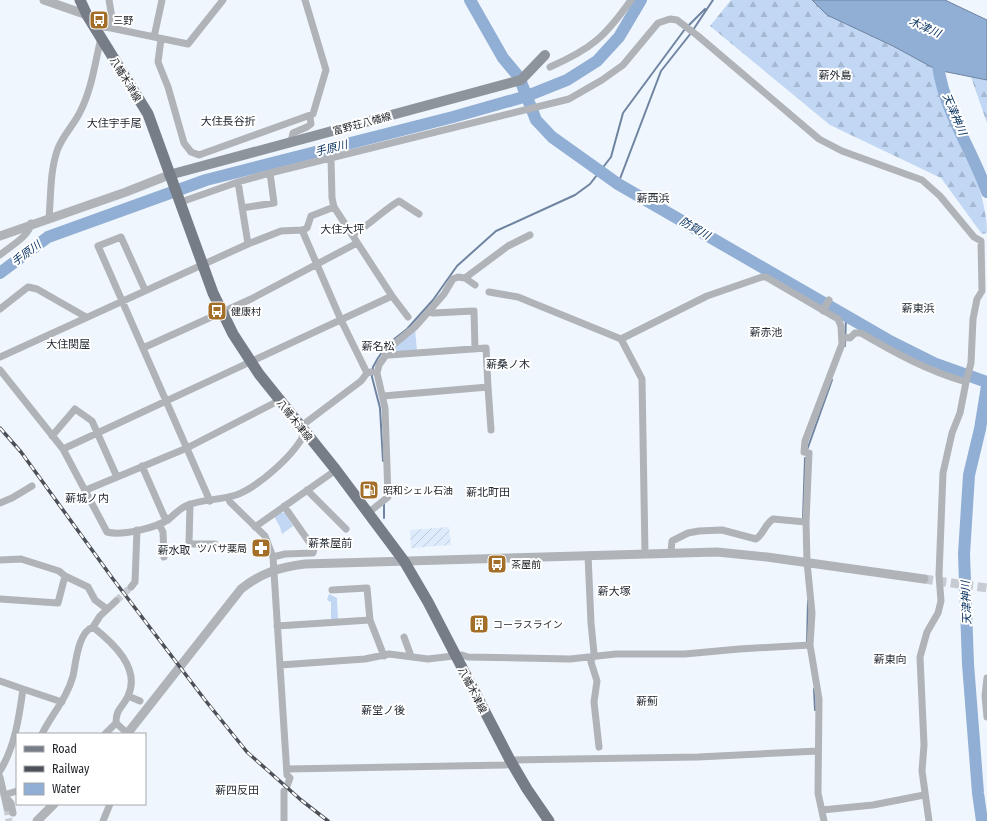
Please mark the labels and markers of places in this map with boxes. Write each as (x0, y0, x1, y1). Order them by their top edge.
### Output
bus stop icon: 三野 (88, 9, 110, 31)
place label: 三野 (113, 15, 133, 27)
bus stop icon: 健康村 (206, 300, 228, 322)
place label: 健康村 (231, 306, 261, 318)
fuel station icon: 昭和シェル石油 (358, 479, 380, 501)
place label: 昭和シェル石油 (383, 485, 453, 497)
pharmacy icon: ツバサ薬局 (250, 537, 272, 559)
place label: ツバサ薬局 (197, 543, 247, 555)
bus stop icon: 茶屋前 (486, 553, 508, 575)
place label: 茶屋前 (511, 559, 541, 571)
building icon: コーラスライン (468, 613, 490, 635)
place label: コーラスライン (493, 619, 563, 631)

